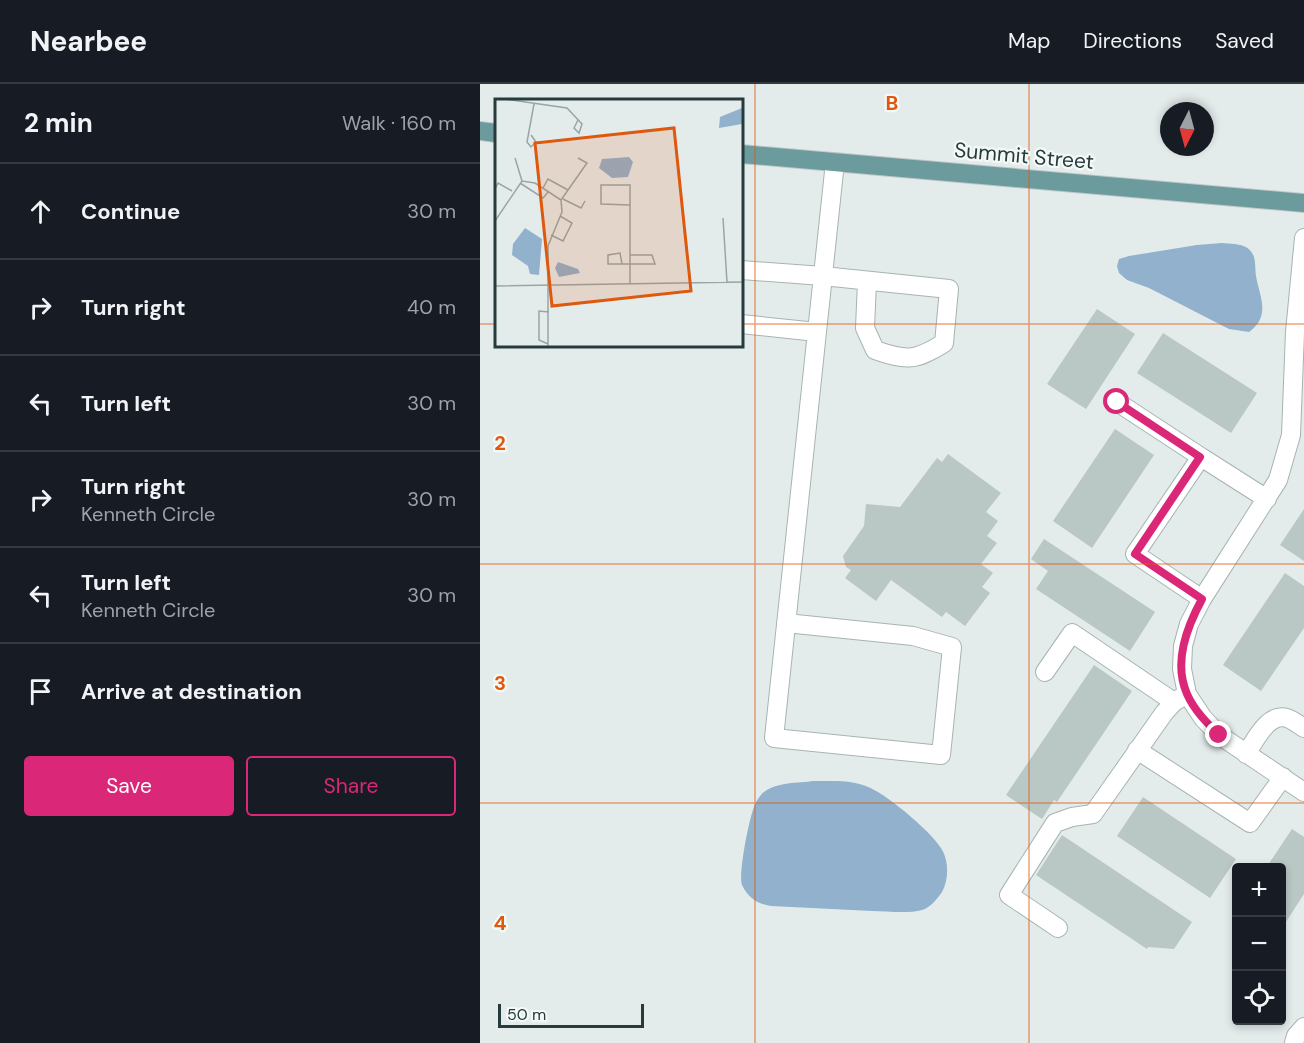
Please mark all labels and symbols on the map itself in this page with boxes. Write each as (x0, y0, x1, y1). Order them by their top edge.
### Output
text: B (886, 90, 898, 116)
inset map (495, 99, 742, 346)
north arrow (1160, 102, 1214, 156)
street label: Summit Street (953, 136, 1095, 176)
route start (1103, 388, 1129, 414)
text: 2 (494, 430, 506, 456)
text: 3 (494, 670, 506, 696)
route end (1205, 721, 1231, 747)
text: 4 (494, 910, 507, 936)
scale bar (498, 1001, 644, 1028)

